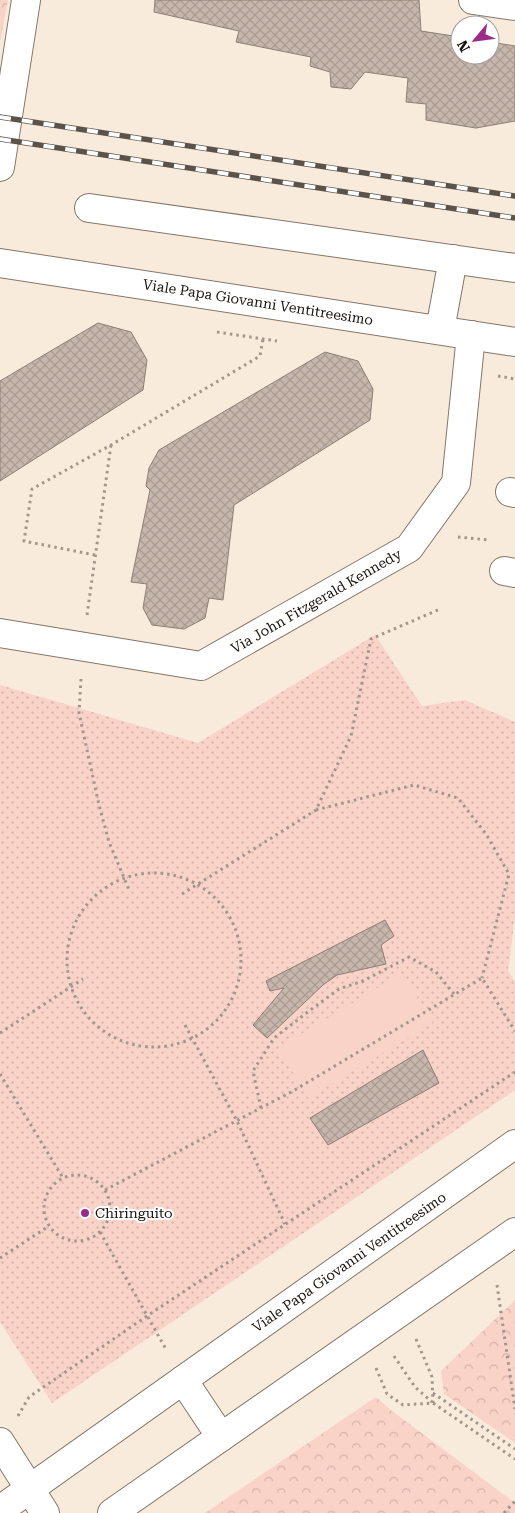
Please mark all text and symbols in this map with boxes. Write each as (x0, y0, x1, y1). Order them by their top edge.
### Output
north arrow (450, 15, 500, 65)
text: N (454, 38, 473, 55)
street label: Viale Papa Giovanni Ventitreesimo (142, 276, 374, 328)
street label: Via John Fitzgerald Kennedy (228, 545, 405, 656)
street label: Viale Papa Giovanni Ventitreesimo (249, 1189, 449, 1335)
place label: Chiringuito (95, 1205, 173, 1221)
marker: Chiringuito (79, 1207, 91, 1219)

